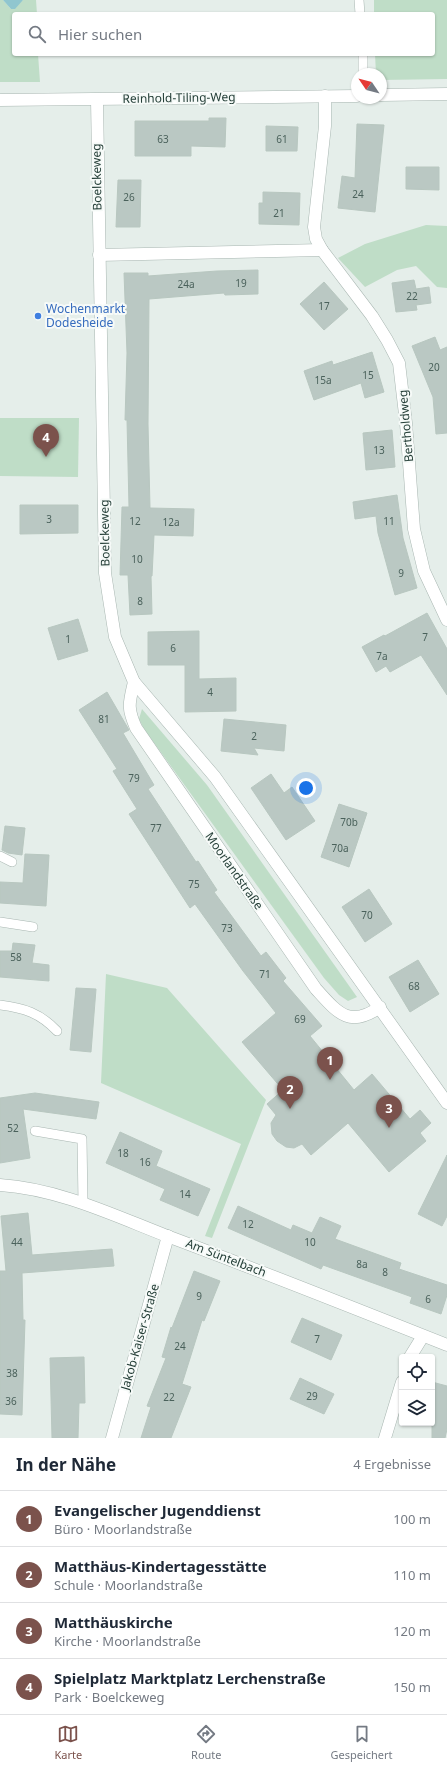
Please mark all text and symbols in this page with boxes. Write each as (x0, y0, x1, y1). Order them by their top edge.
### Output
search box (12, 12, 435, 56)
icon: search (26, 23, 48, 45)
text: Hier suchen (58, 24, 142, 44)
north arrow (351, 68, 387, 104)
street label: Reinhold-Tiling-Weg (122, 88, 236, 107)
house number: 63 (157, 132, 169, 146)
house number: 61 (276, 132, 288, 146)
street label: Boelckeweg (87, 143, 106, 211)
house number: 24 (352, 187, 364, 201)
house number: 26 (123, 190, 135, 204)
house number: 21 (273, 206, 285, 220)
house number: 19 (235, 276, 247, 290)
house number: 24a (177, 277, 195, 291)
house number: 22 (406, 289, 418, 303)
house number: 17 (318, 299, 330, 313)
place label: Wochenmarkt Dodesheide (46, 300, 126, 331)
marker: Wochenmarkt Dodesheide (33, 311, 43, 321)
house number: 20 (428, 360, 440, 374)
house number: 15 (362, 368, 374, 382)
house number: 15a (314, 373, 332, 387)
street label: Bertholdweg (394, 389, 417, 463)
pin: 4 (33, 424, 59, 457)
house number: 13 (373, 443, 385, 457)
street label: Boelckeweg (95, 499, 114, 567)
house number: 3 (46, 512, 52, 526)
house number: 12 (129, 514, 141, 528)
house number: 11 (383, 514, 395, 528)
house number: 12a (162, 515, 180, 529)
house number: 10 (131, 552, 143, 566)
house number: 9 (398, 566, 404, 580)
house number: 8 (137, 594, 143, 608)
house number: 7 (422, 630, 428, 644)
house number: 1 (65, 632, 71, 646)
house number: 6 (170, 641, 176, 655)
house number: 7a (376, 649, 388, 663)
house number: 4 (207, 685, 213, 699)
house number: 81 (98, 712, 110, 726)
house number: 2 (251, 729, 257, 743)
house number: 79 (128, 771, 140, 785)
your location (296, 778, 316, 798)
house number: 70b (340, 815, 358, 829)
house number: 77 (150, 821, 162, 835)
street label: Moorlandstraße (201, 829, 268, 913)
house number: 70a (331, 841, 349, 855)
house number: 75 (188, 877, 200, 891)
house number: 70 (361, 908, 373, 922)
house number: 73 (221, 921, 233, 935)
house number: 58 (10, 950, 22, 964)
house number: 71 (259, 967, 271, 981)
house number: 68 (408, 979, 420, 993)
house number: 69 (294, 1012, 306, 1026)
pin: 1 (317, 1047, 343, 1080)
pin: 2 (277, 1076, 303, 1109)
pin: 3 (376, 1095, 402, 1128)
house number: 52 (7, 1121, 19, 1135)
house number: 18 (117, 1146, 129, 1160)
house number: 16 (139, 1155, 151, 1169)
house number: 14 (179, 1187, 191, 1201)
house number: 12 (242, 1217, 254, 1231)
street label: Am Süntelbach (183, 1234, 269, 1281)
house number: 44 (11, 1235, 23, 1249)
house number: 10 (304, 1235, 316, 1249)
house number: 8a (356, 1257, 368, 1271)
house number: 8 (382, 1265, 388, 1279)
street label: Jakob-Kaiser-Straße (116, 1281, 163, 1393)
house number: 9 (196, 1289, 202, 1303)
house number: 6 (425, 1292, 431, 1306)
house number: 7 (314, 1332, 320, 1346)
house number: 24 (174, 1339, 186, 1353)
map controls (399, 1354, 435, 1426)
button: locate (399, 1354, 435, 1390)
house number: 38 (6, 1366, 18, 1380)
house number: 29 (306, 1389, 318, 1403)
house number: 22 (163, 1390, 175, 1404)
button: layers (399, 1390, 435, 1426)
house number: 36 (5, 1394, 17, 1408)
text: In der Nähe (16, 1453, 116, 1476)
text: 4 Ergebnisse (353, 1455, 431, 1473)
text: Evangelischer Jugenddienst (54, 1500, 261, 1520)
text: 1 (25, 1510, 33, 1528)
text: 100 m (393, 1510, 431, 1528)
text: Büro · Moorlandstraße (54, 1520, 192, 1538)
text: Matthäus-Kindertagesstätte (54, 1556, 267, 1576)
text: 2 (25, 1566, 33, 1584)
text: 110 m (393, 1566, 431, 1584)
text: Schule · Moorlandstraße (54, 1576, 203, 1594)
text: Matthäuskirche (54, 1612, 173, 1632)
text: 3 (25, 1622, 33, 1640)
text: 120 m (393, 1622, 431, 1640)
text: Kirche · Moorlandstraße (54, 1632, 201, 1650)
text: Spielplatz Marktplatz Lerchenstraße (54, 1668, 326, 1688)
text: 4 (25, 1678, 33, 1696)
text: 150 m (393, 1678, 431, 1696)
text: Park · Boelckeweg (54, 1688, 165, 1706)
tab: Karte (54, 1723, 82, 1762)
tab: Route (191, 1723, 222, 1762)
tab: Gespeichert (330, 1723, 393, 1762)

